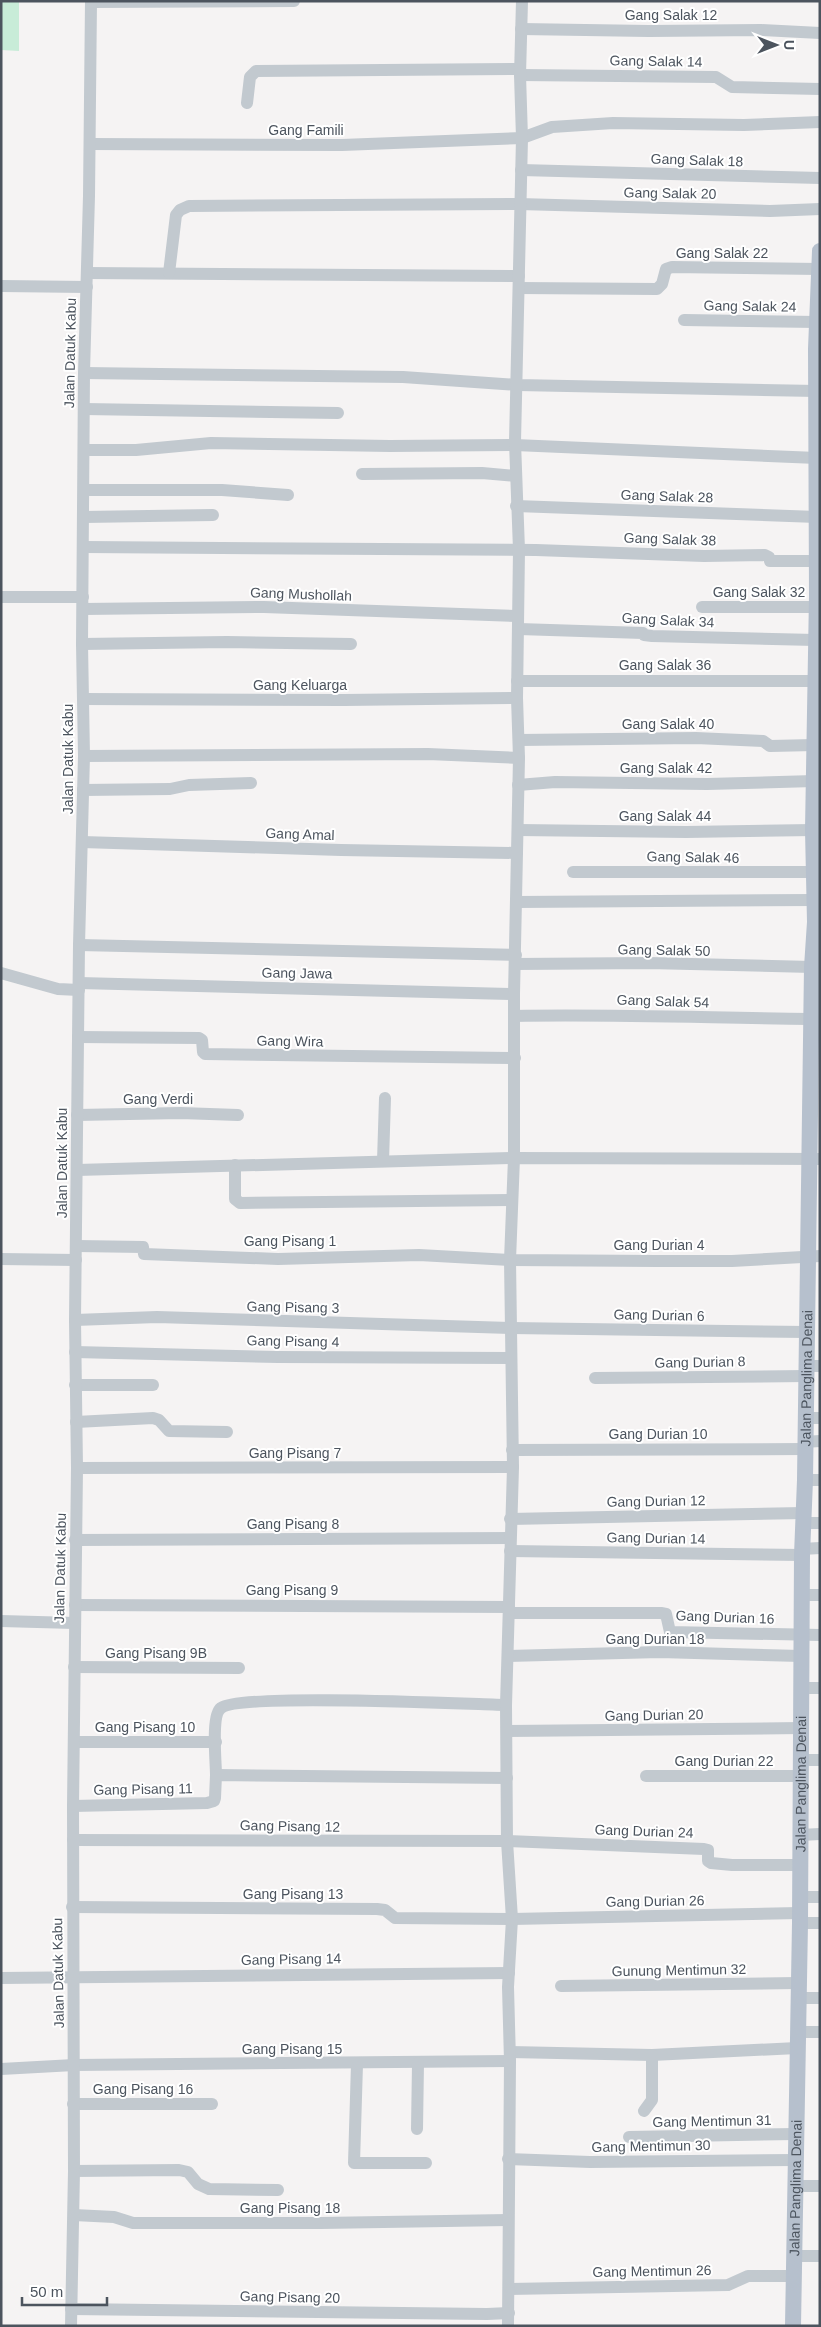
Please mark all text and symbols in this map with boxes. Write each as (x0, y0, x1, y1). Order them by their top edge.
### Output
street label: Gang Salak 12 (625, 7, 718, 23)
north arrow (751, 20, 801, 70)
text: U (781, 40, 797, 50)
street label: Gang Salak 14 (610, 52, 703, 70)
street label: Gang Famili (268, 122, 344, 138)
street label: Gang Salak 18 (650, 150, 744, 170)
street label: Gang Salak 20 (624, 184, 717, 202)
street label: Gang Salak 22 (676, 245, 769, 261)
street label: Gang Salak 24 (704, 297, 797, 315)
street label: Jalan Datuk Kabu (61, 298, 79, 408)
street label: Gang Salak 28 (620, 486, 714, 506)
street label: Gang Salak 38 (623, 529, 717, 549)
street label: Gang Mushollah (250, 584, 352, 604)
street label: Gang Salak 32 (713, 584, 806, 600)
street label: Gang Salak 34 (621, 610, 715, 630)
street label: Gang Salak 36 (619, 657, 712, 673)
street label: Gang Keluarga (253, 677, 347, 693)
street label: Jalan Datuk Kabu (60, 704, 76, 814)
street label: Gang Salak 40 (622, 716, 715, 732)
street label: Gang Salak 42 (620, 760, 713, 776)
street label: Gang Salak 44 (619, 808, 712, 824)
street label: Gang Amal (265, 825, 335, 843)
street label: Gang Salak 46 (647, 848, 740, 866)
street label: Gang Salak 50 (618, 941, 711, 959)
street label: Gang Jawa (261, 964, 333, 982)
street label: Gang Salak 54 (616, 991, 710, 1011)
street label: Gang Wira (256, 1032, 324, 1050)
street label: Gang Verdi (123, 1091, 193, 1107)
street label: Jalan Datuk Kabu (54, 1108, 70, 1218)
street label: Gang Pisang 1 (244, 1233, 337, 1249)
street label: Gang Durian 4 (613, 1237, 705, 1253)
street label: Gang Pisang 3 (247, 1298, 340, 1316)
street label: Gang Durian 6 (613, 1306, 705, 1324)
street label: Jalan Panglima Denai (797, 1310, 815, 1446)
street label: Gang Pisang 4 (247, 1332, 340, 1350)
street label: Gang Durian 8 (654, 1353, 746, 1371)
street label: Gang Durian 10 (609, 1426, 708, 1442)
street label: Gang Pisang 7 (249, 1445, 342, 1461)
street label: Gang Durian 12 (606, 1492, 706, 1510)
street label: Jalan Datuk Kabu (51, 1513, 69, 1623)
street label: Gang Pisang 8 (247, 1516, 340, 1532)
street label: Gang Durian 14 (606, 1529, 706, 1547)
street label: Gang Pisang 9 (246, 1582, 339, 1598)
street label: Gang Durian 16 (675, 1607, 775, 1627)
street label: Gang Durian 18 (606, 1631, 705, 1647)
street label: Gang Pisang 9B (105, 1645, 207, 1661)
street label: Gang Durian 20 (604, 1706, 704, 1724)
street label: Jalan Panglima Denai (792, 1716, 809, 1852)
street label: Gang Pisang 10 (95, 1719, 195, 1735)
street label: Gang Durian 22 (675, 1753, 774, 1769)
street label: Gang Pisang 11 (93, 1780, 193, 1798)
street label: Gang Pisang 12 (240, 1817, 341, 1835)
street label: Gang Durian 24 (594, 1821, 694, 1841)
street label: Gang Pisang 13 (243, 1886, 343, 1902)
street label: Gang Durian 26 (605, 1892, 705, 1910)
street label: Jalan Datuk Kabu (49, 1918, 67, 2028)
street label: Gang Pisang 14 (241, 1950, 342, 1968)
street label: Gunung Mentimun 32 (612, 1961, 747, 1979)
street label: Gang Pisang 15 (242, 2041, 342, 2057)
street label: Gang Pisang 16 (93, 2081, 193, 2097)
street label: Gang Mentimun 31 (652, 2112, 772, 2130)
street label: Jalan Panglima Denai (786, 2120, 805, 2256)
street label: Gang Mentimun 30 (591, 2137, 711, 2155)
street label: Gang Pisang 18 (240, 2200, 340, 2216)
street label: Gang Mentimun 26 (592, 2262, 712, 2280)
scale bar (22, 2274, 108, 2306)
text: 50 m (30, 2283, 63, 2300)
street label: Gang Pisang 20 (240, 2288, 341, 2306)

